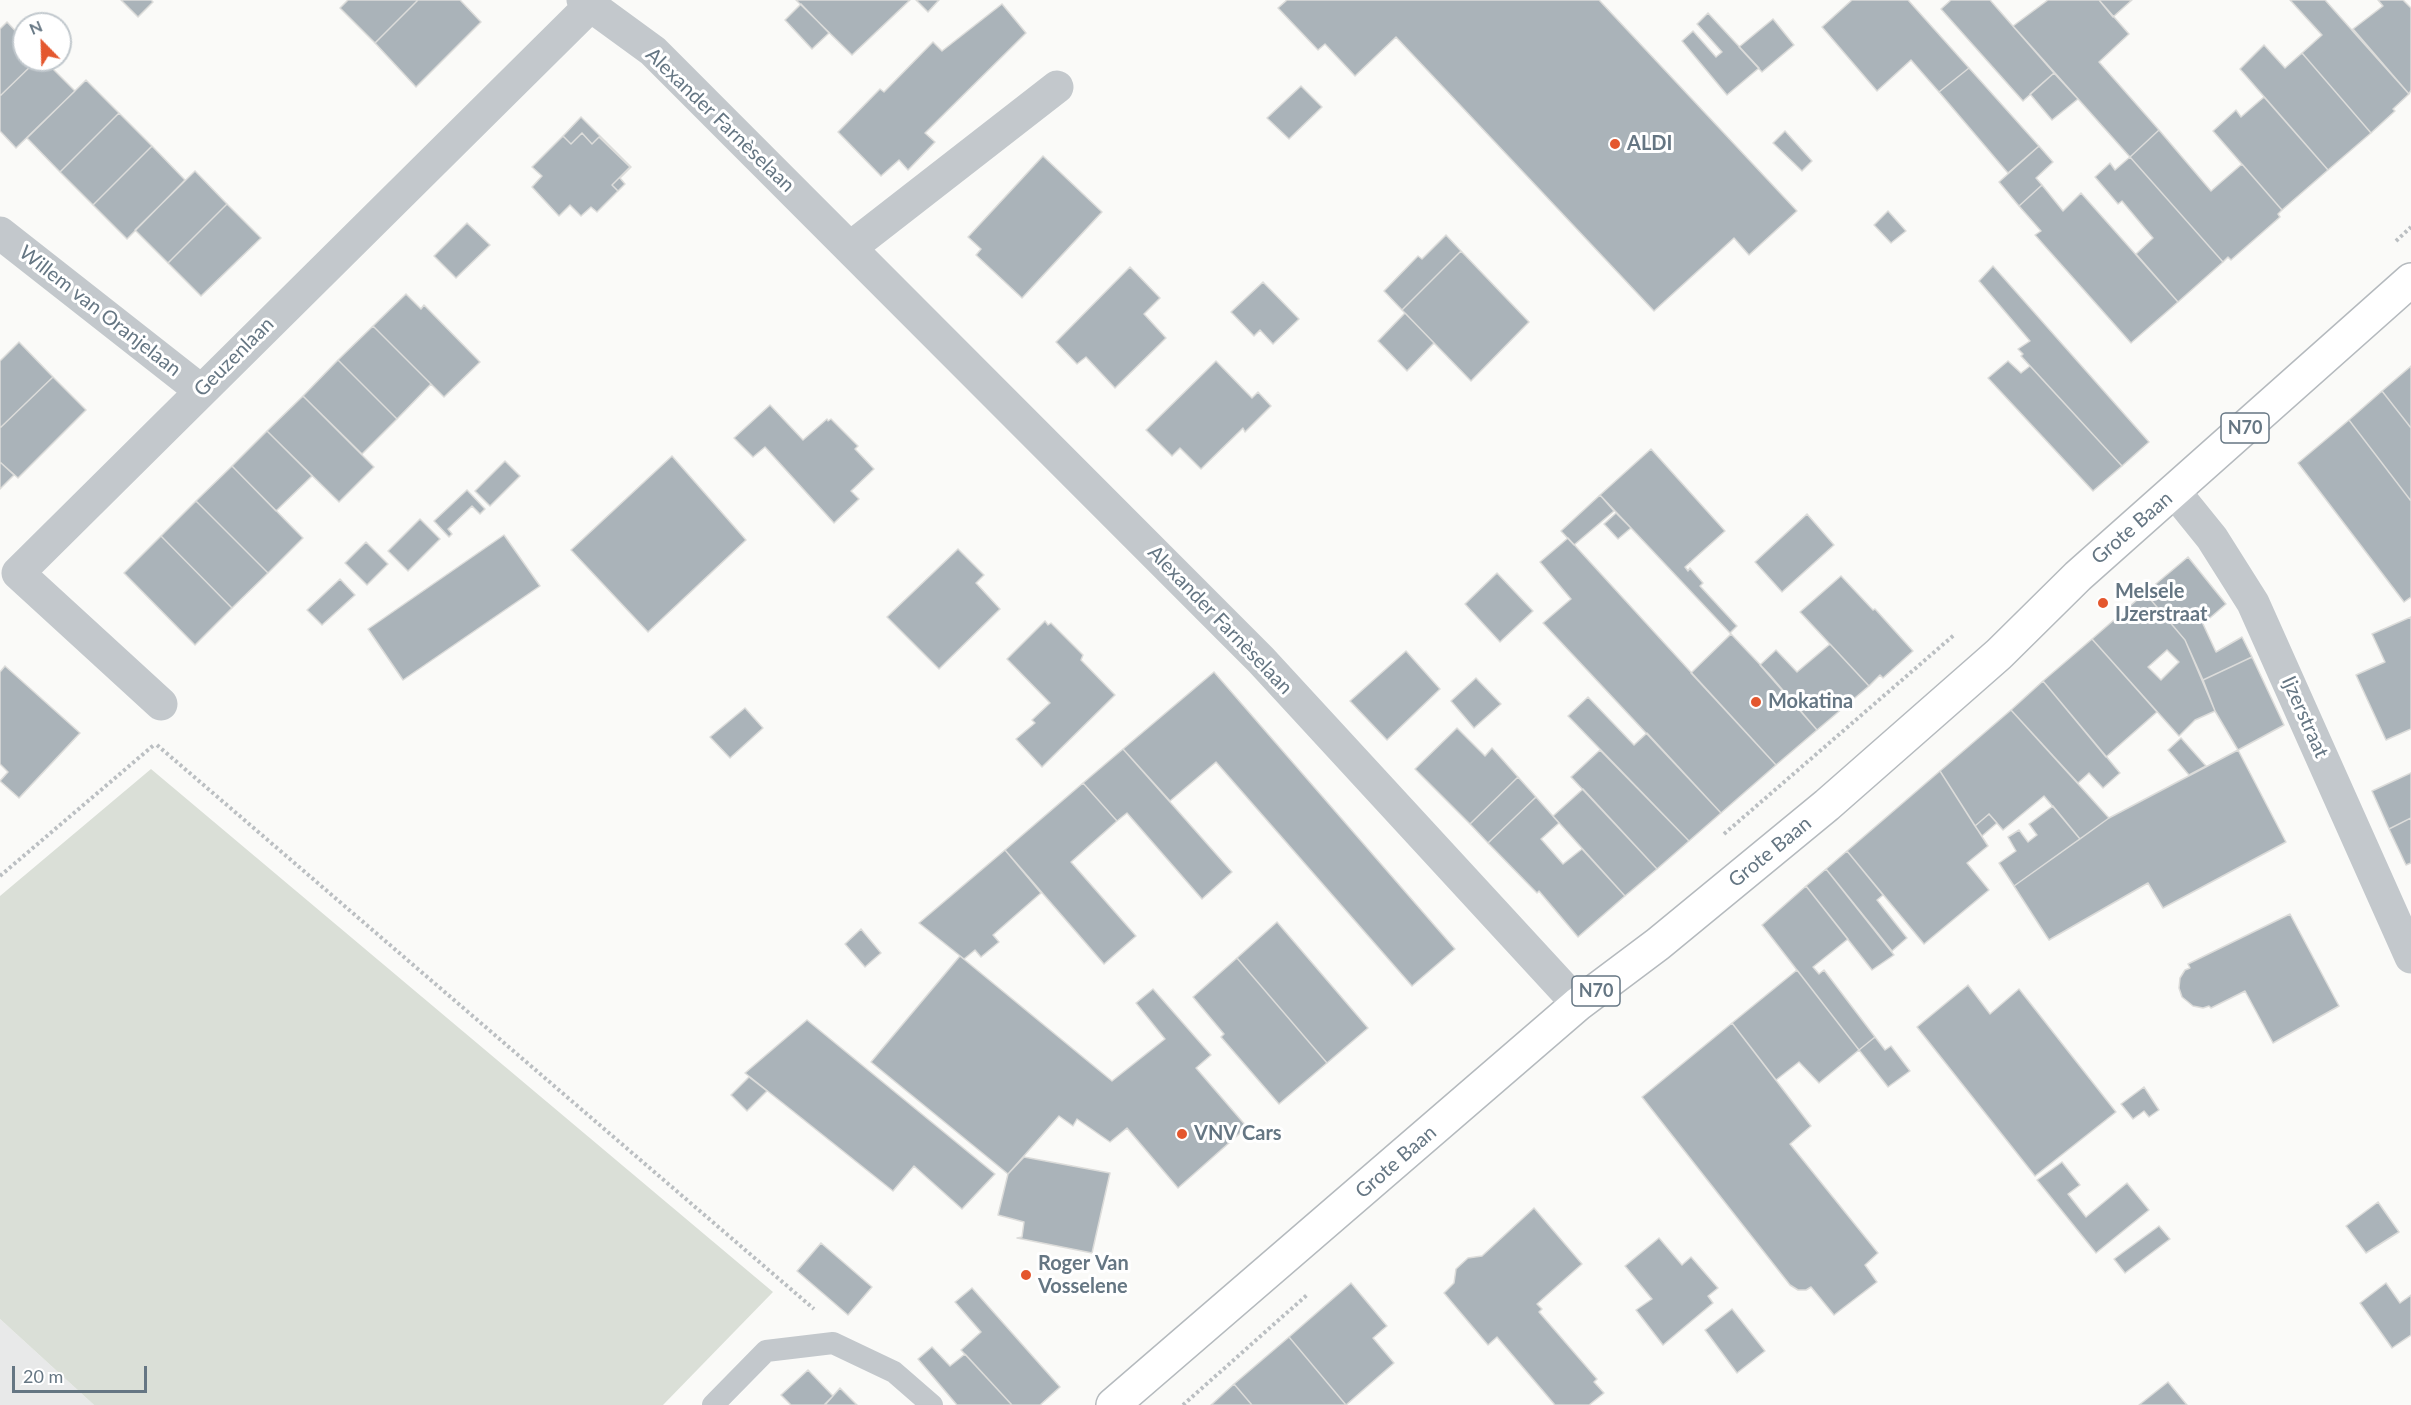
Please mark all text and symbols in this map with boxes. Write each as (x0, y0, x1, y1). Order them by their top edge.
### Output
north arrow (12, 12, 72, 72)
text: N (26, 16, 45, 38)
street label: Alexander Farnèselaan (641, 43, 799, 197)
place label: ALDI (1627, 132, 1672, 156)
marker: ALDI (1608, 137, 1622, 151)
street label: Willem van Oranjelaan (14, 240, 186, 382)
street label: Geuzenlaan (189, 312, 279, 402)
road number: N70 (2221, 413, 2269, 443)
street label: Grote Baan (2087, 486, 2177, 570)
street label: Alexander Farnèselaan (1143, 541, 1297, 699)
place label: Melsele IJzerstraat (2115, 580, 2207, 627)
marker: Melsele IJzerstraat (2096, 596, 2110, 610)
street label: Ijzerstraat (2276, 672, 2334, 762)
place label: Mokatina (1768, 690, 1853, 714)
marker: Mokatina (1749, 695, 1763, 709)
street label: Grote Baan (1724, 811, 1816, 893)
road number: N70 (1572, 976, 1620, 1006)
street label: Grote Baan (1351, 1120, 1441, 1204)
place label: VNV Cars (1194, 1122, 1282, 1146)
marker: VNV Cars (1175, 1127, 1189, 1141)
place label: Roger Van Vosselene (1038, 1252, 1129, 1299)
marker: Roger Van Vosselene (1019, 1268, 1033, 1282)
scale bar (15, 1354, 150, 1392)
text: 20 m (23, 1365, 63, 1387)

